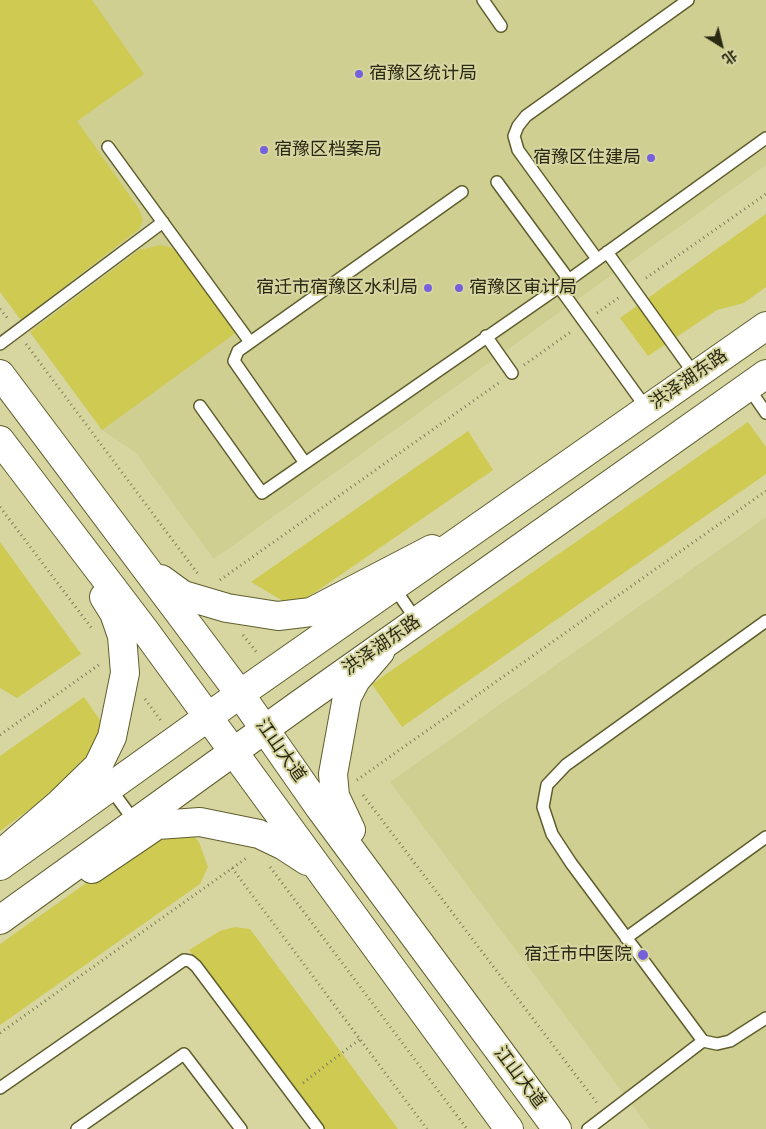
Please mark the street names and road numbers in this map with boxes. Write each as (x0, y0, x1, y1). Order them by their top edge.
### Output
street label: 洪泽湖东路 (646, 345, 732, 415)
street label: 洪泽湖东路 (339, 611, 425, 681)
street label: 江山大道 (251, 715, 309, 787)
street label: 江山大道 (489, 1043, 549, 1113)

